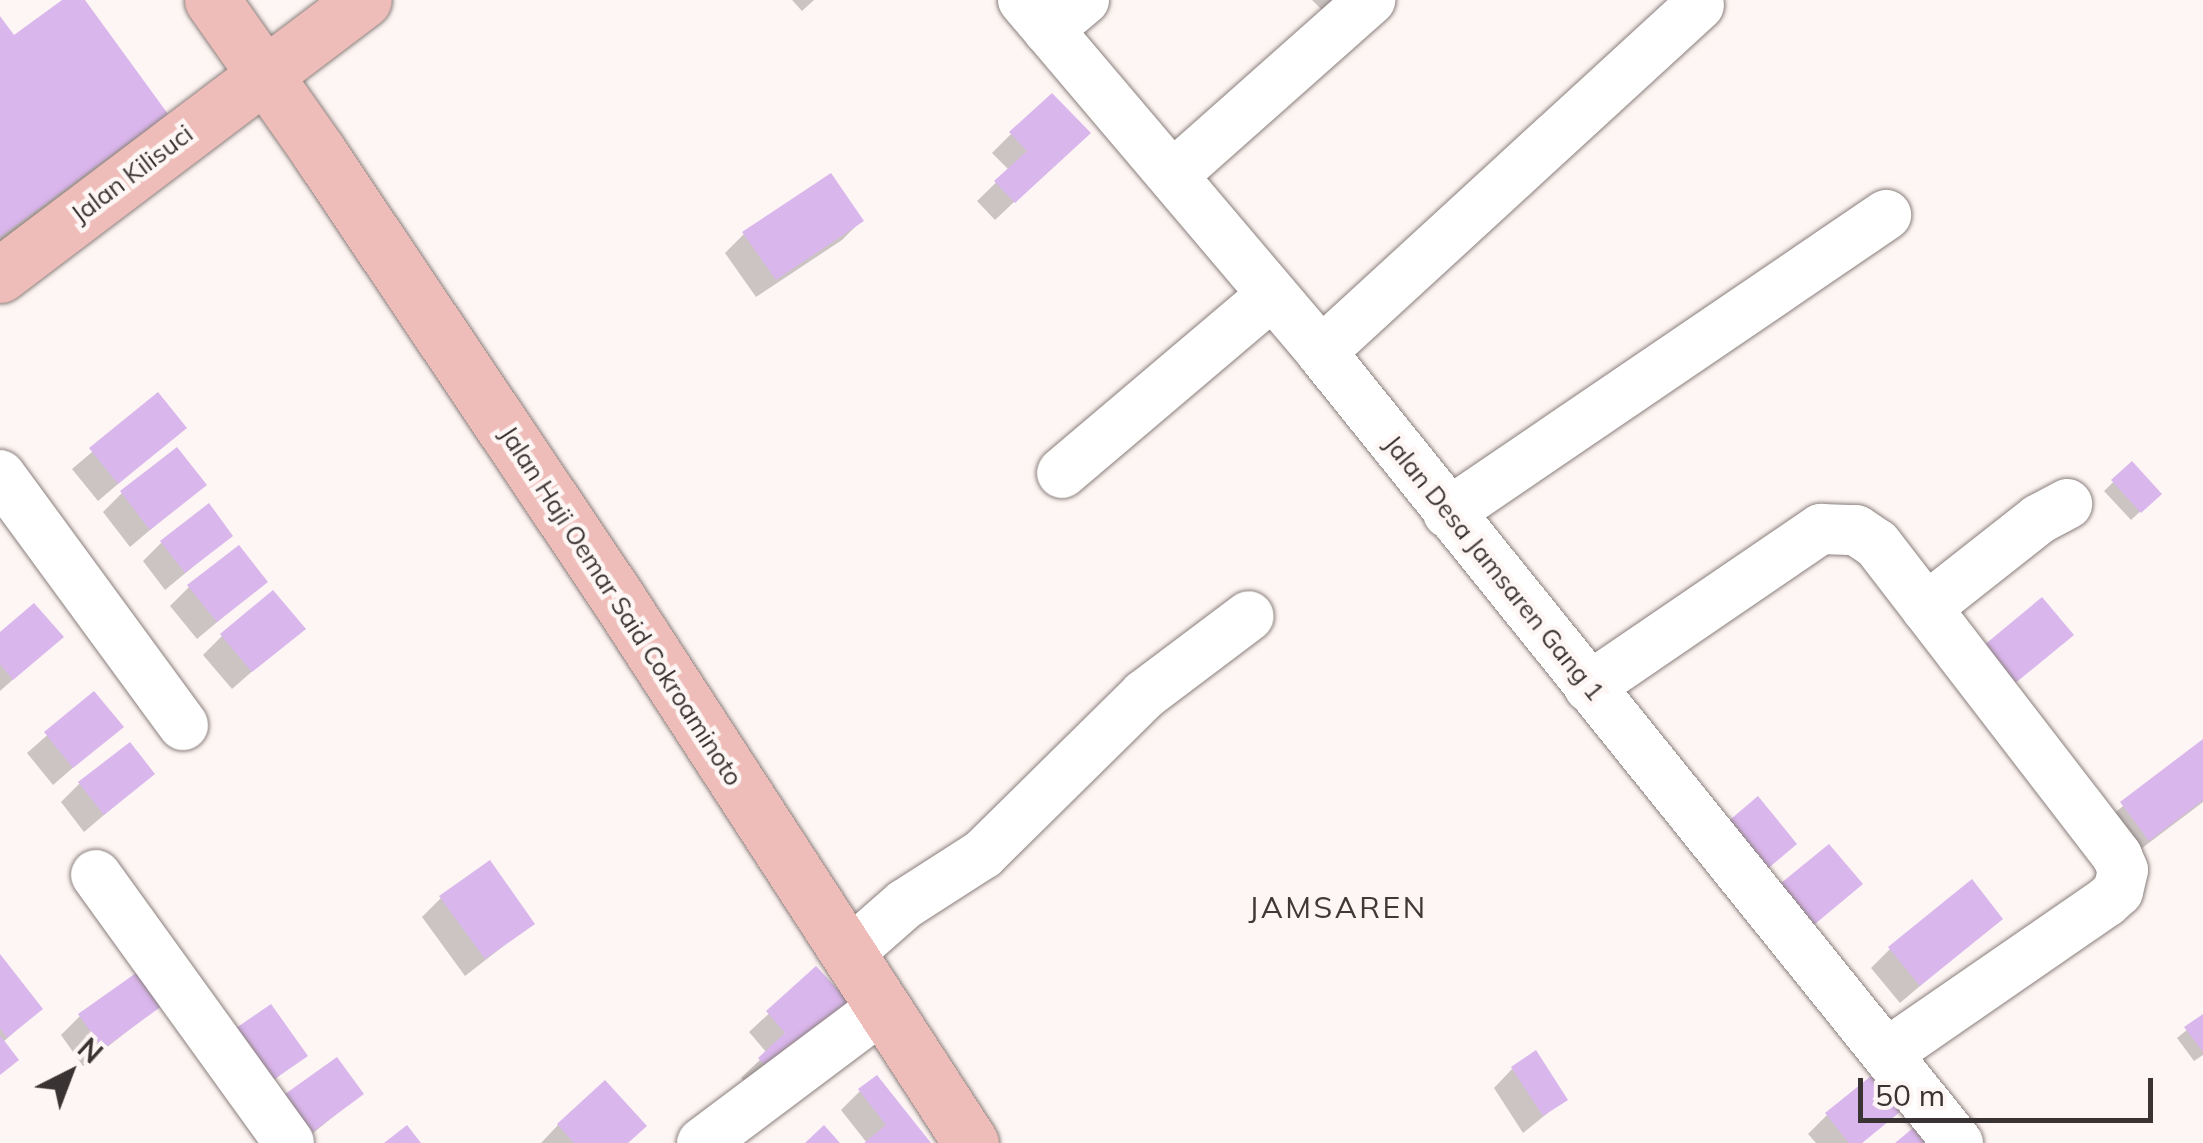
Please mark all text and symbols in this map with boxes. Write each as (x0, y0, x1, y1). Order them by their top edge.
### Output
street label: Jalan Kilisuci (65, 119, 199, 229)
street label: Jalan Haji Oemar Said Cokroaminoto (493, 421, 749, 791)
street label: Jalan Desa Jamsaren Gang 1 (1378, 429, 1610, 707)
district label: JAMSAREN (1248, 889, 1428, 925)
north arrow (20, 1023, 120, 1123)
text: N (71, 1030, 110, 1070)
scale bar (1863, 1058, 2158, 1120)
text: 50 m (1875, 1076, 1945, 1114)

